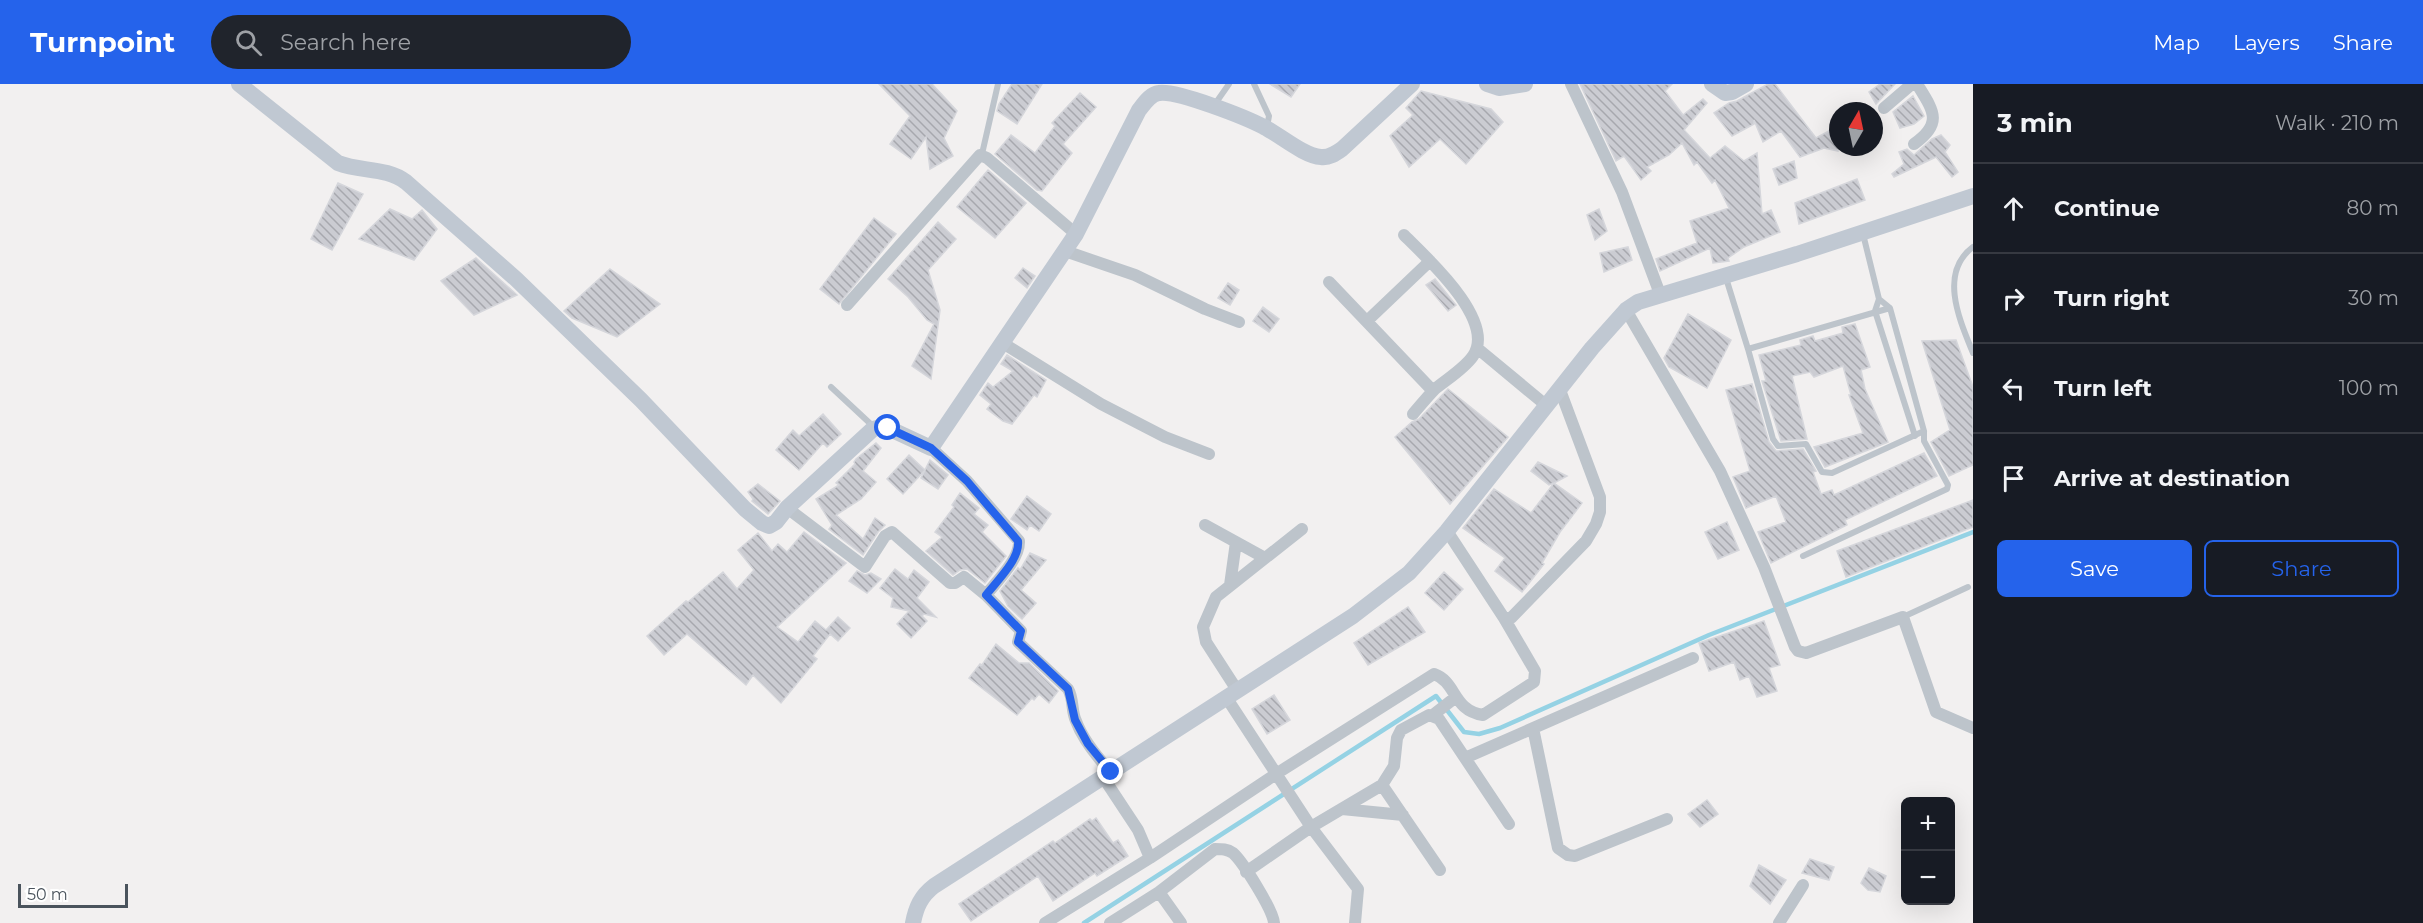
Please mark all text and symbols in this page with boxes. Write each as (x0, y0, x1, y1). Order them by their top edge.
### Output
search box (211, 15, 631, 69)
text: Turnpoint (30, 25, 175, 59)
icon: search (232, 26, 265, 59)
text: Search here (280, 29, 411, 56)
text: Map (2153, 30, 2200, 55)
text: Layers (2233, 30, 2300, 55)
text: Share (2333, 30, 2393, 55)
north arrow (1829, 102, 1883, 156)
text: 3 min (1997, 107, 2073, 139)
text: Walk · 210 m (2275, 111, 2399, 135)
icon: ahead (1997, 192, 2030, 225)
text: Continue (2054, 195, 2160, 222)
text: 80 m (2347, 196, 2399, 220)
icon: right (1997, 282, 2030, 315)
text: Turn right (2054, 285, 2169, 312)
text: 30 m (2348, 286, 2399, 310)
icon: left (1997, 372, 2030, 405)
text: Turn left (2054, 375, 2152, 402)
text: 100 m (2339, 376, 2399, 400)
route start (874, 414, 900, 440)
icon: arrive (1997, 462, 2030, 495)
text: Arrive at destination (2054, 465, 2290, 492)
button: Save (1997, 540, 2192, 597)
button: Share (2204, 540, 2399, 597)
route end (1097, 758, 1123, 784)
map controls (1901, 797, 1955, 905)
button: + (1901, 797, 1955, 851)
button: − (1901, 851, 1955, 905)
scale bar (18, 881, 128, 908)
text: 50 m (27, 885, 68, 904)

